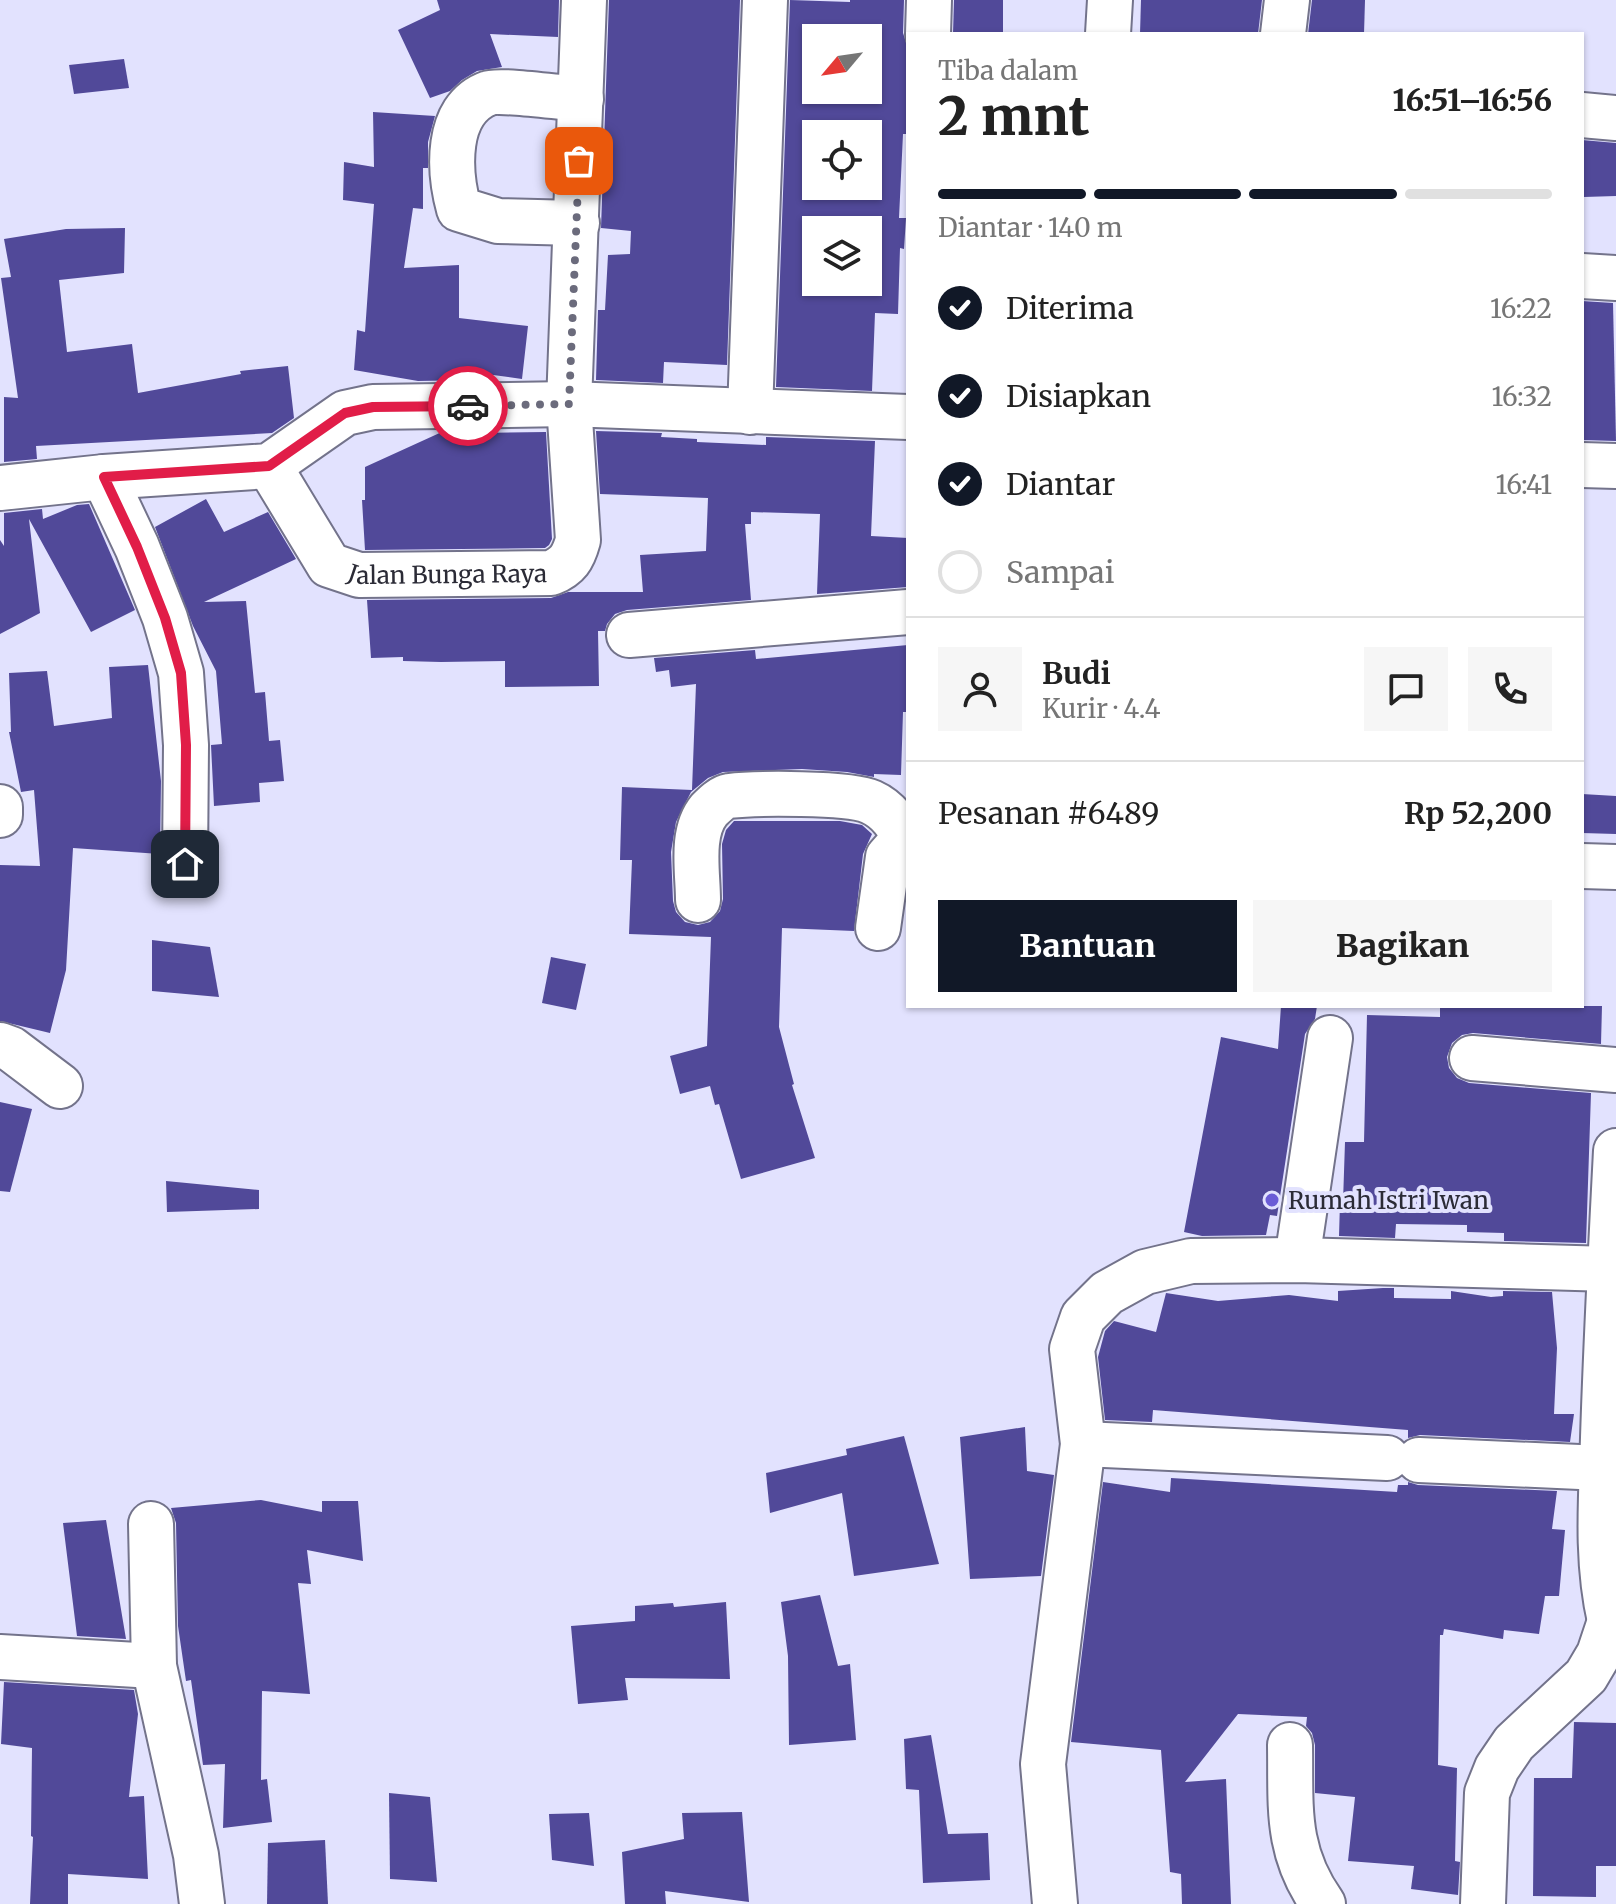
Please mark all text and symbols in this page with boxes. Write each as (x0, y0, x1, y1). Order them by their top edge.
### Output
north arrow (802, 24, 882, 104)
map controls (802, 24, 882, 296)
text: Tiba dalam (938, 54, 1078, 87)
text: 16:51–16:56 (1393, 81, 1552, 119)
text: 2 mnt (938, 84, 1090, 149)
button: locate (802, 120, 882, 200)
pin (545, 127, 613, 195)
icon: bag (557, 139, 601, 183)
text: Diantar · 140 m (938, 211, 1123, 244)
button: layers (802, 216, 882, 296)
icon: check (938, 286, 982, 330)
text: Diterima (1006, 289, 1134, 327)
text: 16:22 (1490, 292, 1552, 325)
courier (428, 366, 508, 446)
icon: check (938, 374, 982, 418)
text: Disiapkan (1006, 377, 1151, 415)
text: 16:32 (1491, 380, 1552, 413)
icon: car (446, 384, 490, 428)
icon: check (938, 462, 982, 506)
text: Diantar (1006, 465, 1115, 503)
text: 16:41 (1495, 468, 1552, 501)
text: Sampai (1006, 553, 1114, 591)
street label: Jalan Bunga Raya (343, 557, 547, 591)
button: person (938, 647, 1022, 731)
button: chat (1364, 647, 1448, 731)
button: phone (1468, 647, 1552, 731)
text: Budi (1042, 654, 1111, 692)
text: Kurir · 4.4 (1042, 692, 1160, 725)
text: Pesanan #6489 (938, 794, 1160, 832)
text: Rp 52,200 (1404, 794, 1552, 832)
pin (151, 830, 219, 898)
icon: home (163, 842, 207, 886)
button: Bantuan (938, 900, 1237, 992)
button: Bagikan (1253, 900, 1552, 992)
place label: Rumah Istri Iwan (1288, 1185, 1489, 1216)
marker: Rumah Istri Iwan (1263, 1191, 1281, 1209)

